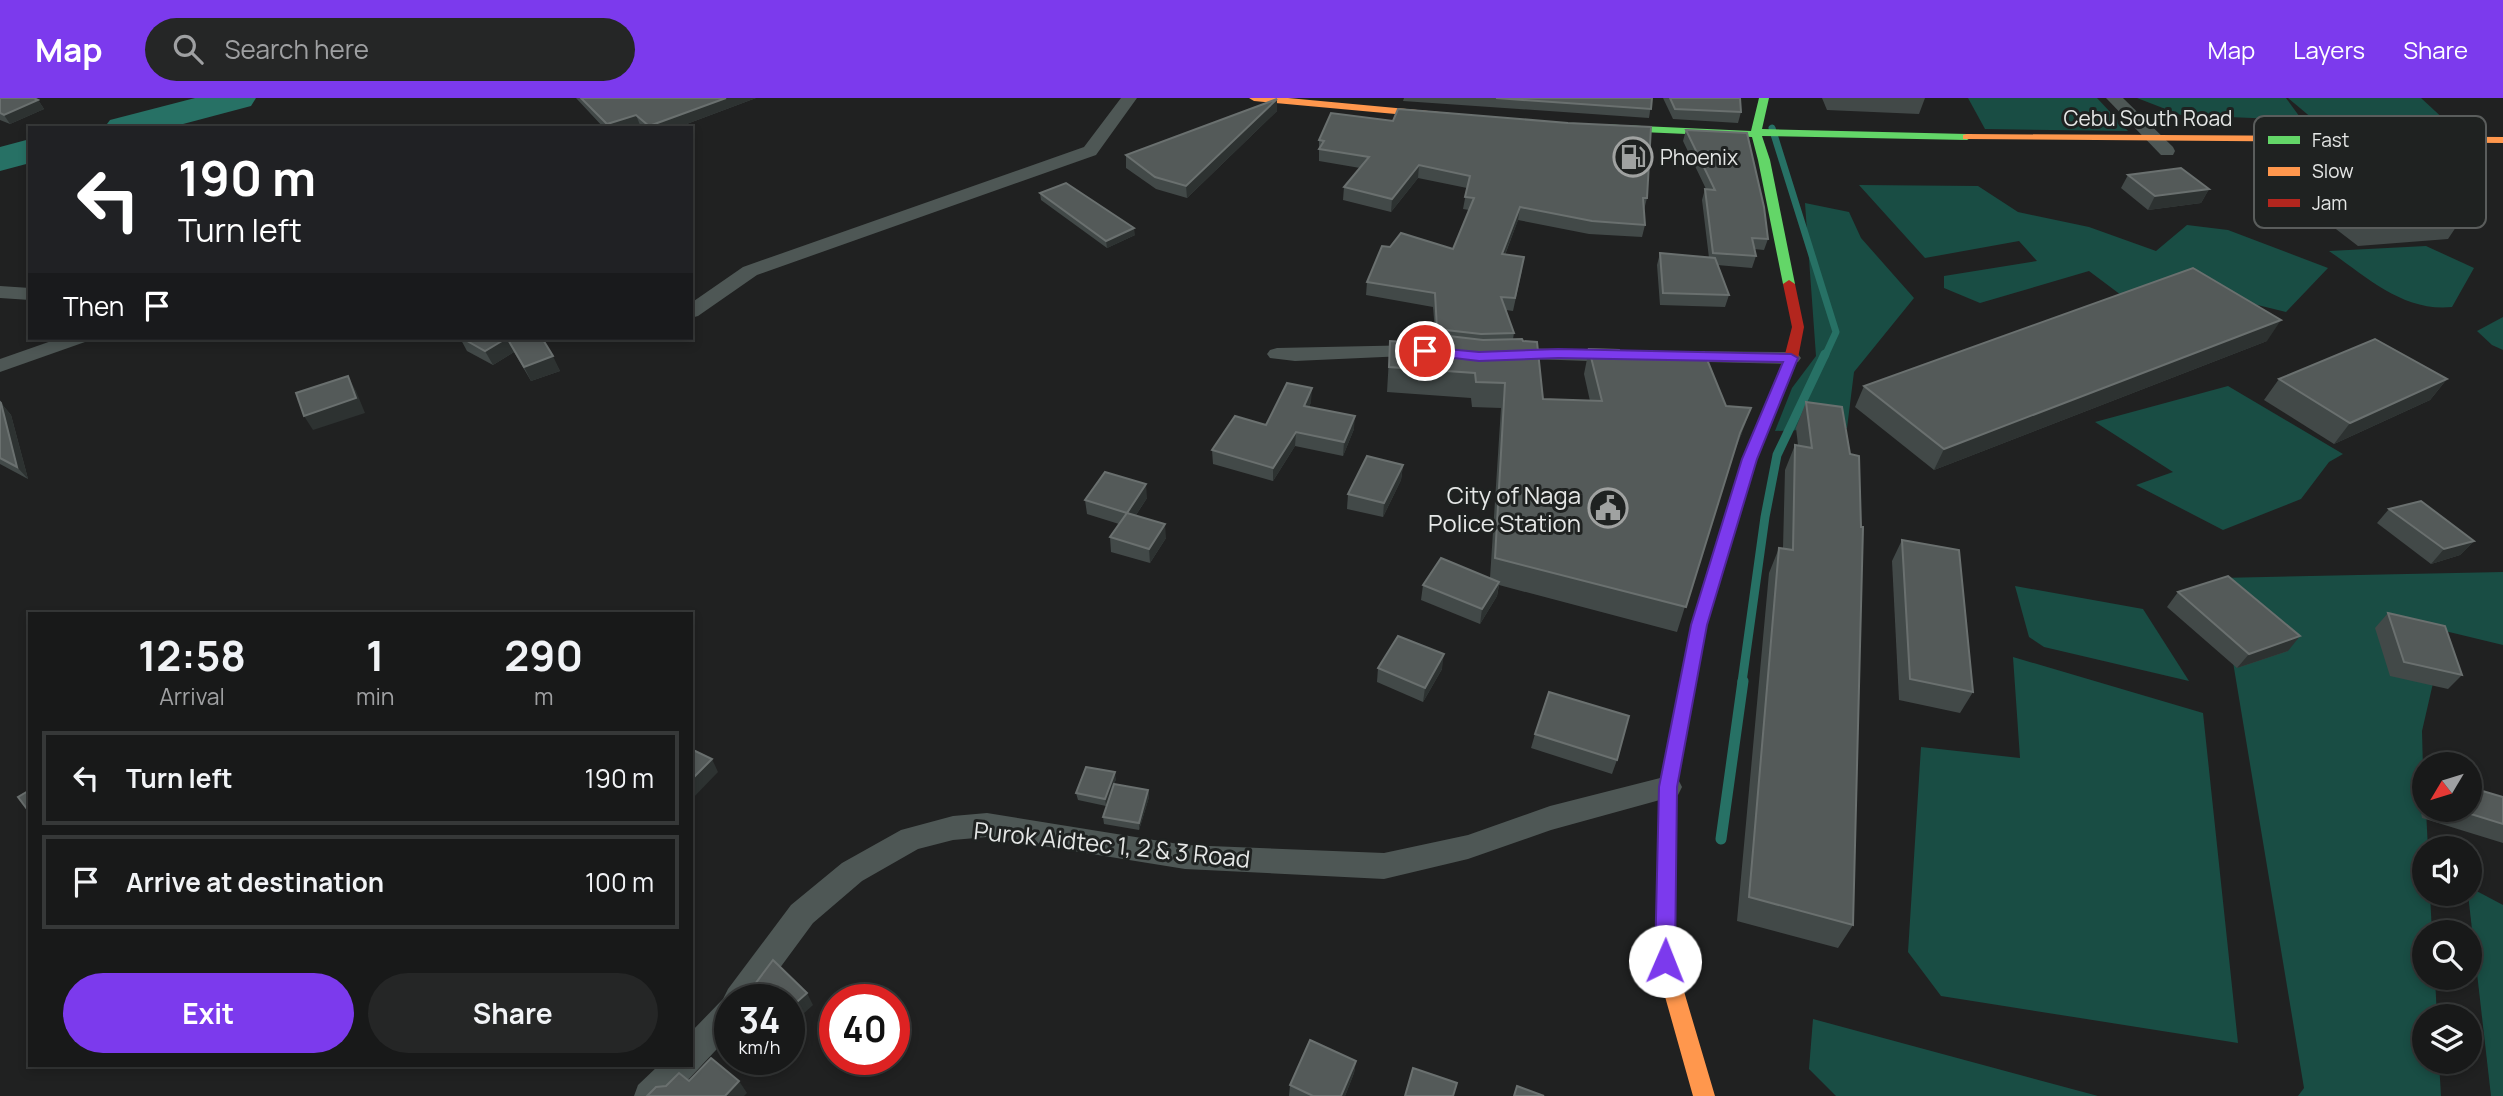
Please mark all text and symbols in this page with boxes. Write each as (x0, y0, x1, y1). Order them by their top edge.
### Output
search box (145, 18, 635, 81)
text: Map (35, 27, 103, 72)
icon: search (169, 30, 207, 68)
text: Search here (225, 31, 369, 67)
text: Map (2208, 33, 2255, 66)
text: Layers (2293, 33, 2365, 66)
text: Share (2403, 33, 2468, 66)
street label: Cebu South Road (2063, 104, 2233, 132)
legend (2254, 116, 2486, 228)
text: Fast (2312, 127, 2349, 153)
fuel station icon: Phoenix (1612, 136, 1654, 178)
place label: Phoenix (1660, 143, 1738, 171)
text: 190 m (178, 144, 316, 211)
icon: left (63, 154, 154, 245)
text: Slow (2312, 158, 2354, 184)
text: Jam (2312, 190, 2347, 216)
text: Turn left (178, 208, 302, 252)
icon: arrive (138, 287, 176, 325)
text: Then (63, 288, 124, 324)
pin (1395, 321, 1455, 381)
icon: arrive (1406, 332, 1444, 370)
place label: City of Naga Police Station (1428, 478, 1581, 539)
public building icon: City of Naga Police Station (1587, 487, 1629, 529)
text: 12:58 (138, 626, 246, 684)
text: 1 (366, 626, 384, 684)
text: 290 (504, 626, 583, 684)
text: Arrival (159, 680, 225, 712)
text: min (356, 680, 394, 712)
text: m (534, 680, 553, 712)
north arrow (2412, 752, 2482, 822)
map controls (2412, 752, 2482, 1074)
icon: left (67, 759, 105, 797)
text: Turn left (126, 760, 233, 796)
text: 190 m (585, 760, 654, 796)
street label: Purok Aidtec 1, 2 & 3 Road (972, 813, 1252, 875)
button: sound (2412, 836, 2482, 906)
icon: arrive (67, 863, 105, 901)
text: Arrive at destination (126, 864, 384, 900)
text: 100 m (585, 864, 654, 900)
button: search (2412, 920, 2482, 990)
position arrow (1628, 924, 1702, 998)
button: Exit (63, 973, 354, 1053)
button: Share (368, 973, 658, 1053)
speed limit sign: 40 (819, 984, 910, 1075)
text: 34 (739, 996, 780, 1044)
button: layers (2412, 1004, 2482, 1074)
text: km/h (739, 1035, 780, 1059)

